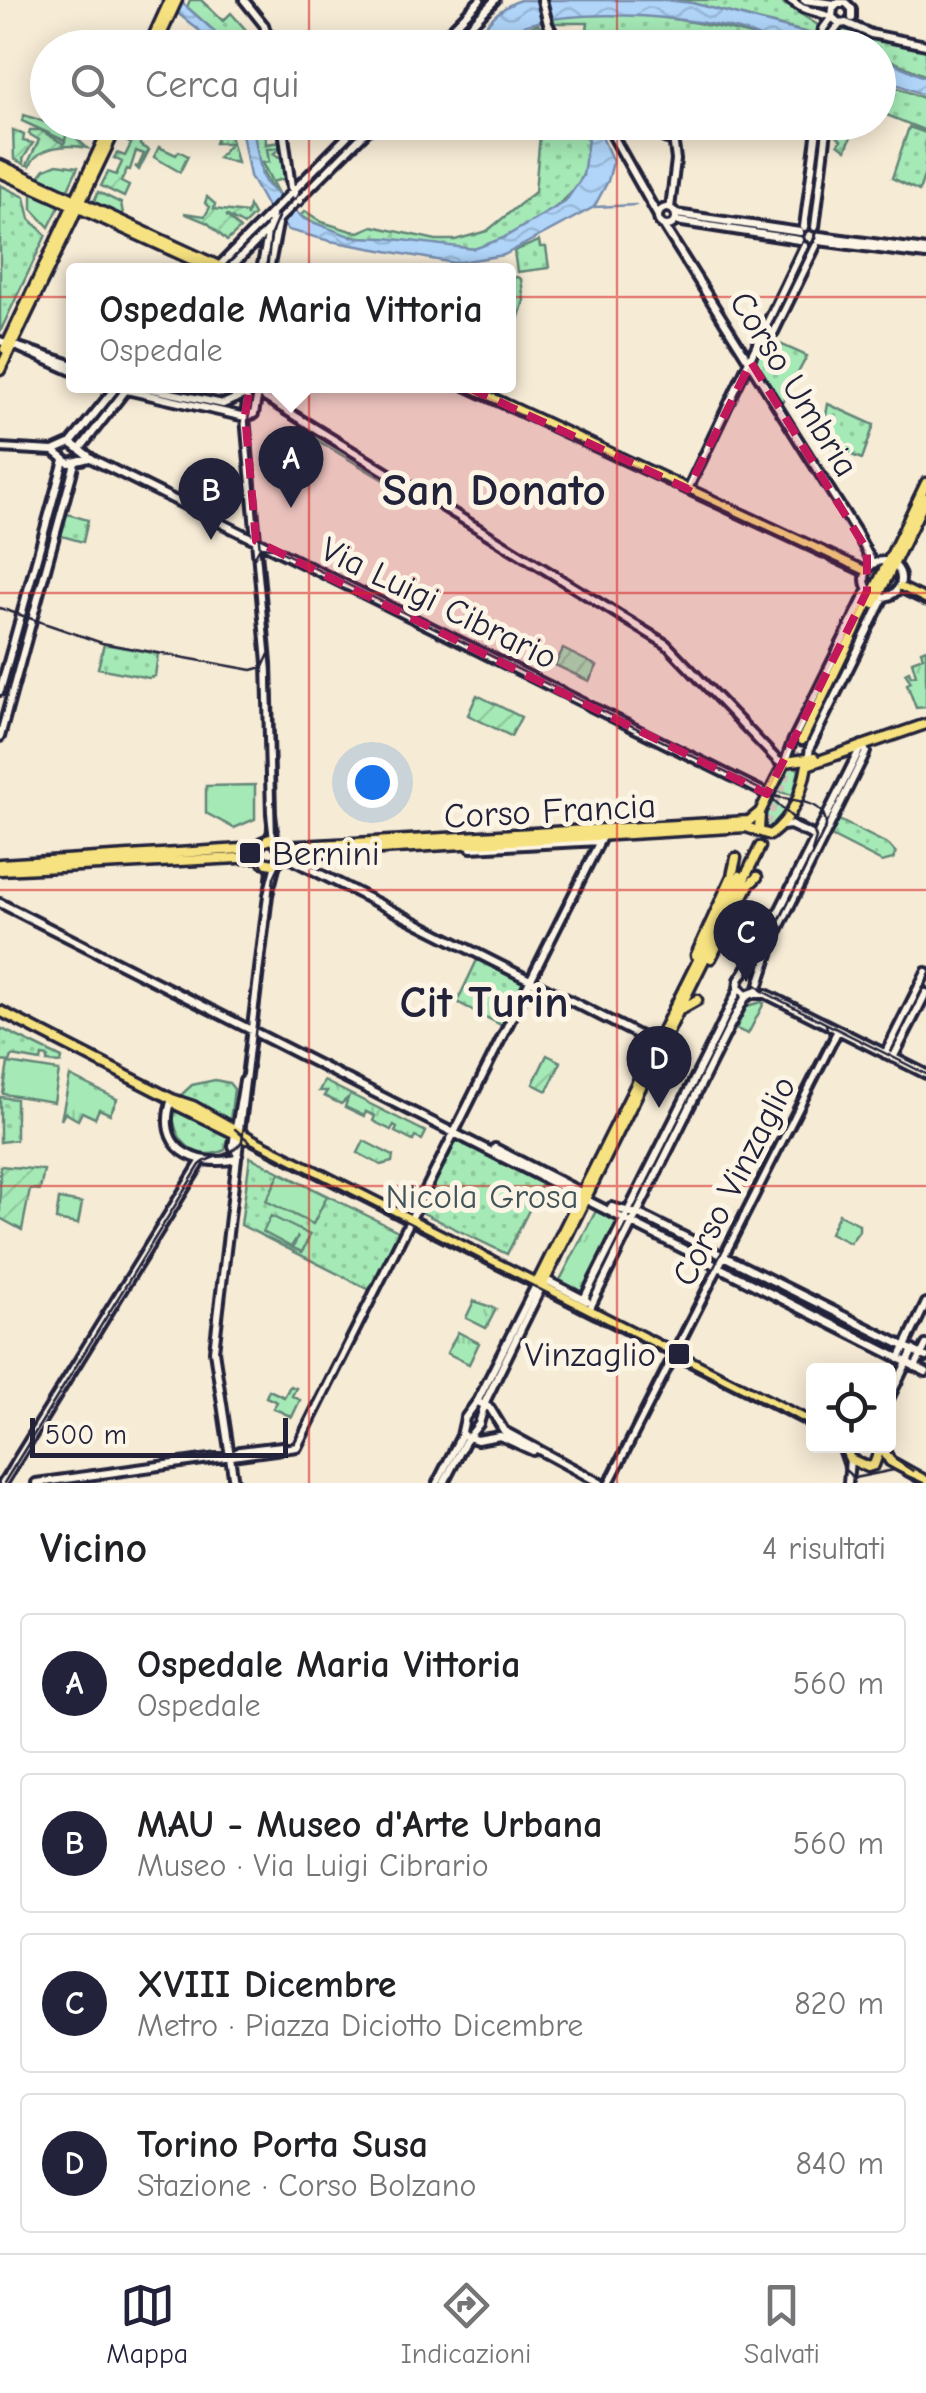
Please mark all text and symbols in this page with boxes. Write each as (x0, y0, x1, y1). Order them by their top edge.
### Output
search box (30, 30, 896, 140)
icon: search (65, 58, 120, 113)
text: Cerca qui (145, 63, 300, 107)
popup (66, 263, 516, 393)
street label: Corso Umbria (721, 284, 867, 484)
text: Ospedale Maria Vittoria (99, 288, 483, 332)
text: Ospedale (99, 332, 223, 369)
pin: A (258, 426, 324, 508)
pin: B (178, 458, 244, 540)
district label: San Donato (382, 464, 606, 516)
street label: Via Luigi Cibrario (314, 528, 564, 678)
your location (347, 757, 398, 808)
street label: Corso Francia (443, 785, 657, 837)
place label: Bernini (272, 833, 380, 874)
marker: Bernini (237, 840, 263, 866)
pin: C (714, 900, 778, 982)
district label: Cit Turin (399, 976, 569, 1028)
pin: D (626, 1026, 692, 1108)
street label: Corso Vinzaglio (664, 1069, 804, 1293)
park label: Nicola Grosa (386, 1176, 578, 1217)
place label: Vinzaglio (525, 1334, 656, 1375)
marker: Vinzaglio (666, 1341, 692, 1367)
map controls (806, 1363, 896, 1453)
button: locate (806, 1363, 896, 1453)
scale bar (30, 1413, 288, 1458)
text: 500 m (45, 1419, 127, 1451)
text: Vicino (40, 1524, 147, 1573)
text: 4 risultati (762, 1530, 886, 1567)
text: Ospedale Maria Vittoria (137, 1643, 521, 1687)
text: A (66, 1665, 83, 1702)
text: 560 m (793, 1665, 884, 1702)
text: Ospedale (137, 1687, 260, 1724)
text: MAU - Museo d'Arte Urbana (137, 1803, 603, 1847)
text: B (65, 1825, 84, 1862)
text: 560 m (793, 1825, 884, 1862)
text: Museo · Via Luigi Cibrario (137, 1847, 489, 1884)
text: XVIII Dicembre (137, 1963, 396, 2007)
text: C (65, 1985, 84, 2022)
text: 820 m (794, 1985, 884, 2022)
text: Metro · Piazza Diciotto Dicembre (137, 2007, 583, 2044)
text: Torino Porta Susa (137, 2123, 428, 2167)
text: D (65, 2145, 84, 2182)
text: 840 m (795, 2145, 884, 2182)
text: Stazione · Corso Bolzano (137, 2167, 476, 2204)
tab: Mappa (106, 2278, 188, 2370)
tab: Indicazioni (401, 2278, 531, 2370)
tab: Salvati (744, 2278, 820, 2370)

